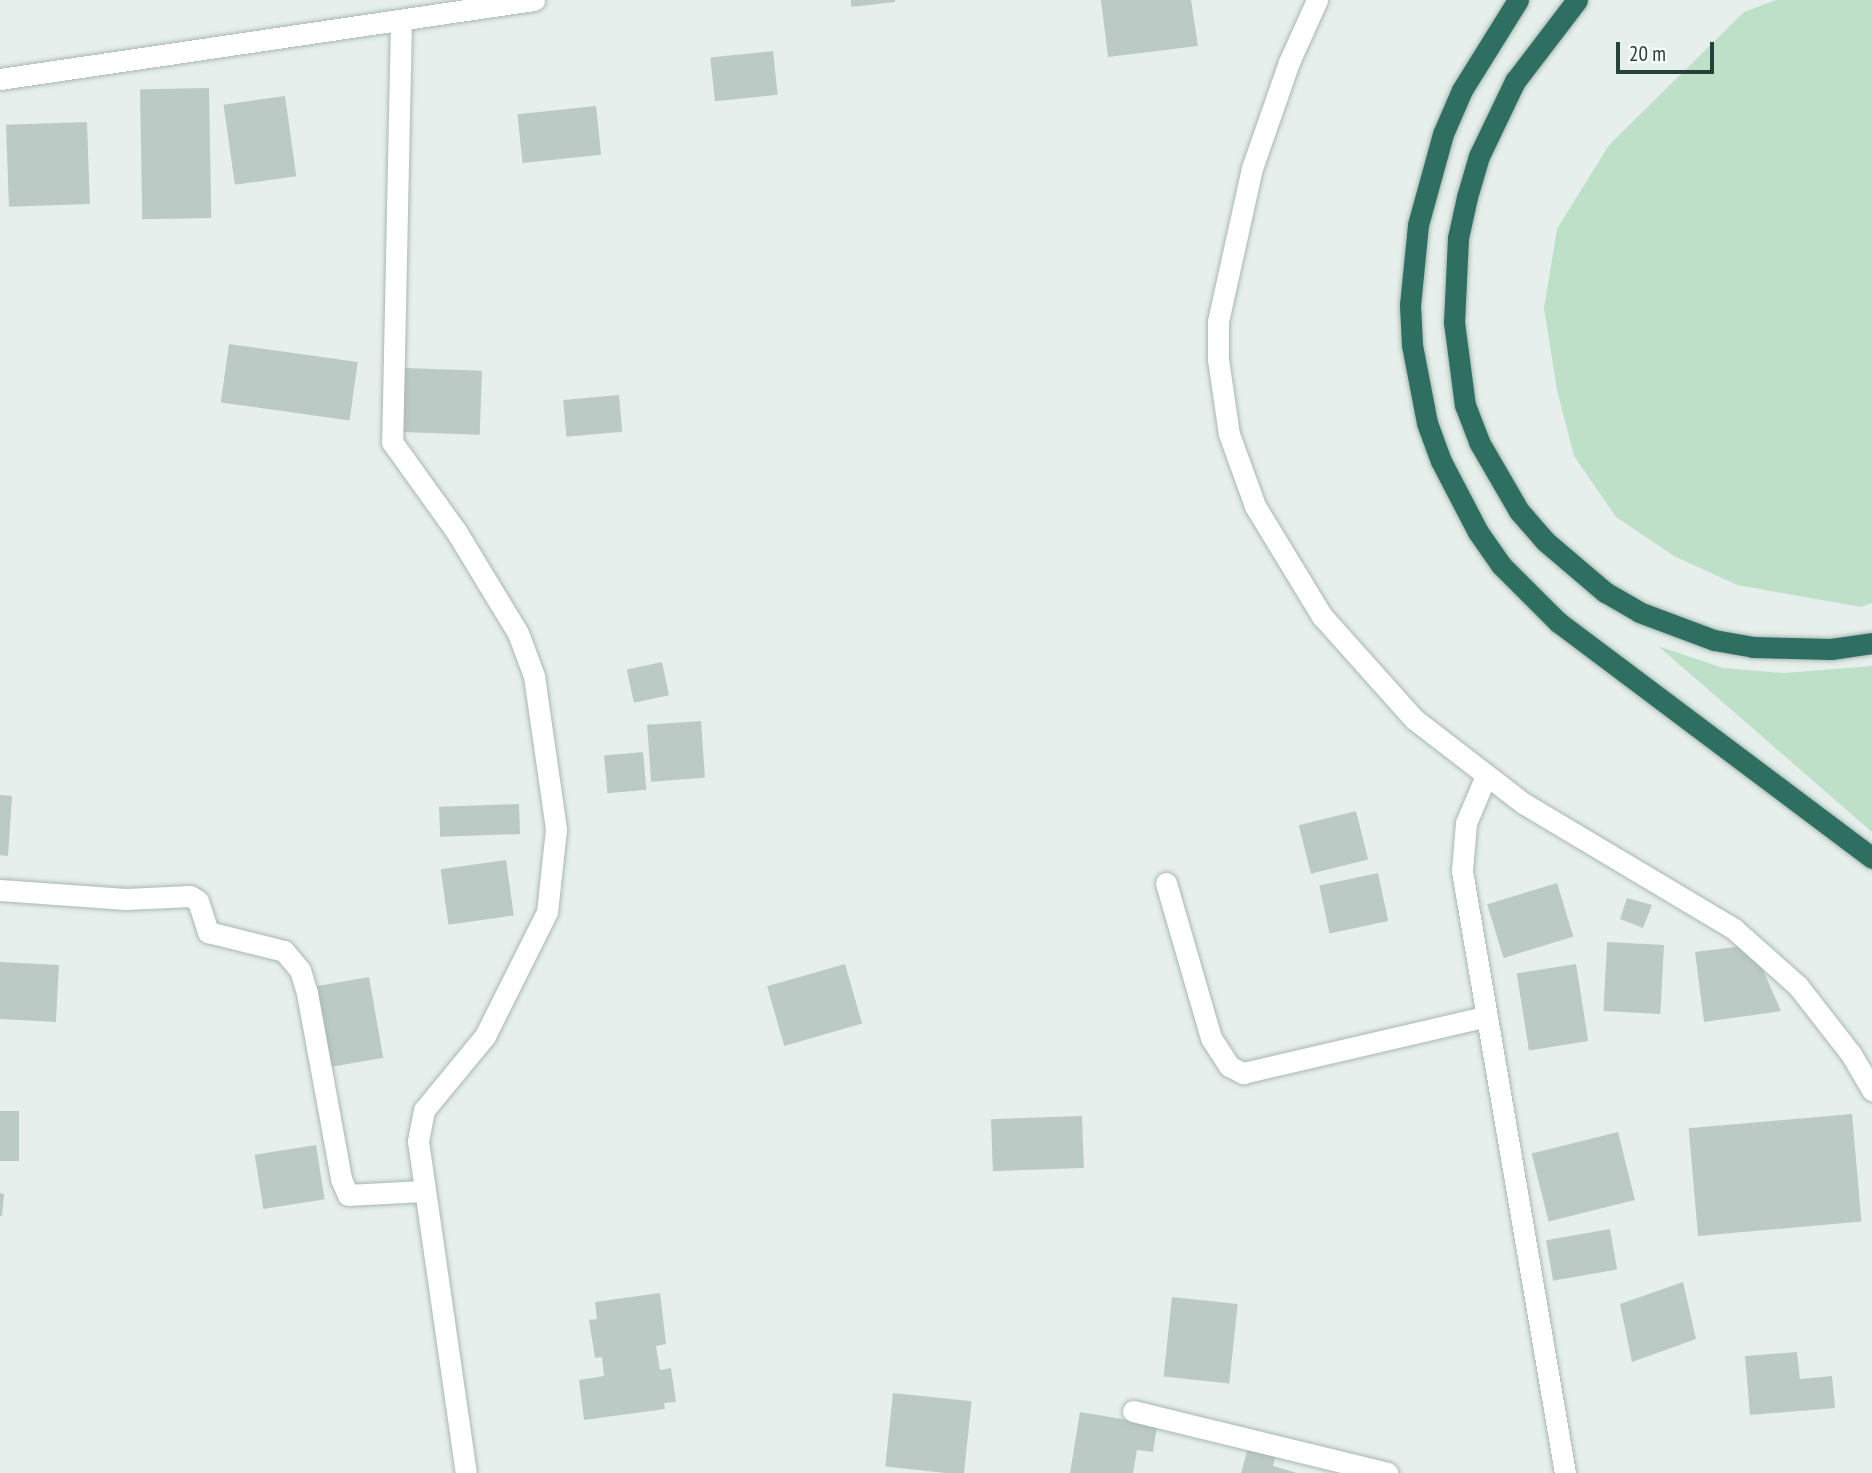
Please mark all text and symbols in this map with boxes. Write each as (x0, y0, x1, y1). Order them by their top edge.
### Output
scale bar (1620, 28, 1718, 72)
text: 20 m (1629, 40, 1666, 67)

